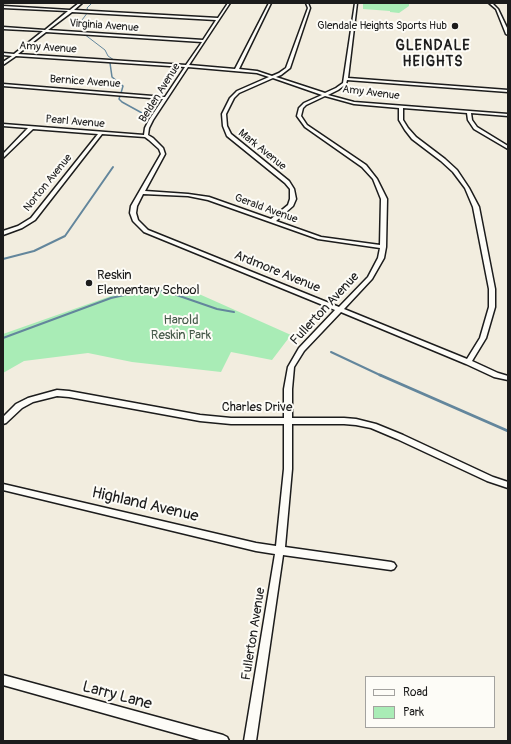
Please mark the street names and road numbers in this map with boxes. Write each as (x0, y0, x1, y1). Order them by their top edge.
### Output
street label: Virginia Avenue (69, 17, 139, 35)
street label: Amy Avenue (19, 39, 77, 57)
street label: Belden Avenue (137, 61, 183, 125)
street label: Bernice Avenue (49, 73, 121, 91)
street label: Amy Avenue (342, 83, 400, 103)
street label: Pearl Avenue (45, 113, 105, 131)
street label: Mark Avenue (235, 127, 289, 173)
street label: Norton Avenue (21, 152, 75, 214)
street label: Gerald Avenue (233, 192, 299, 226)
street label: Ardmore Avenue (232, 248, 322, 296)
street label: Fullerton Avenue (287, 269, 363, 349)
street label: Charles Drive (222, 400, 292, 416)
street label: Highland Avenue (90, 483, 200, 527)
street label: Fullerton Avenue (239, 586, 269, 682)
street label: Larry Lane (80, 678, 154, 714)

